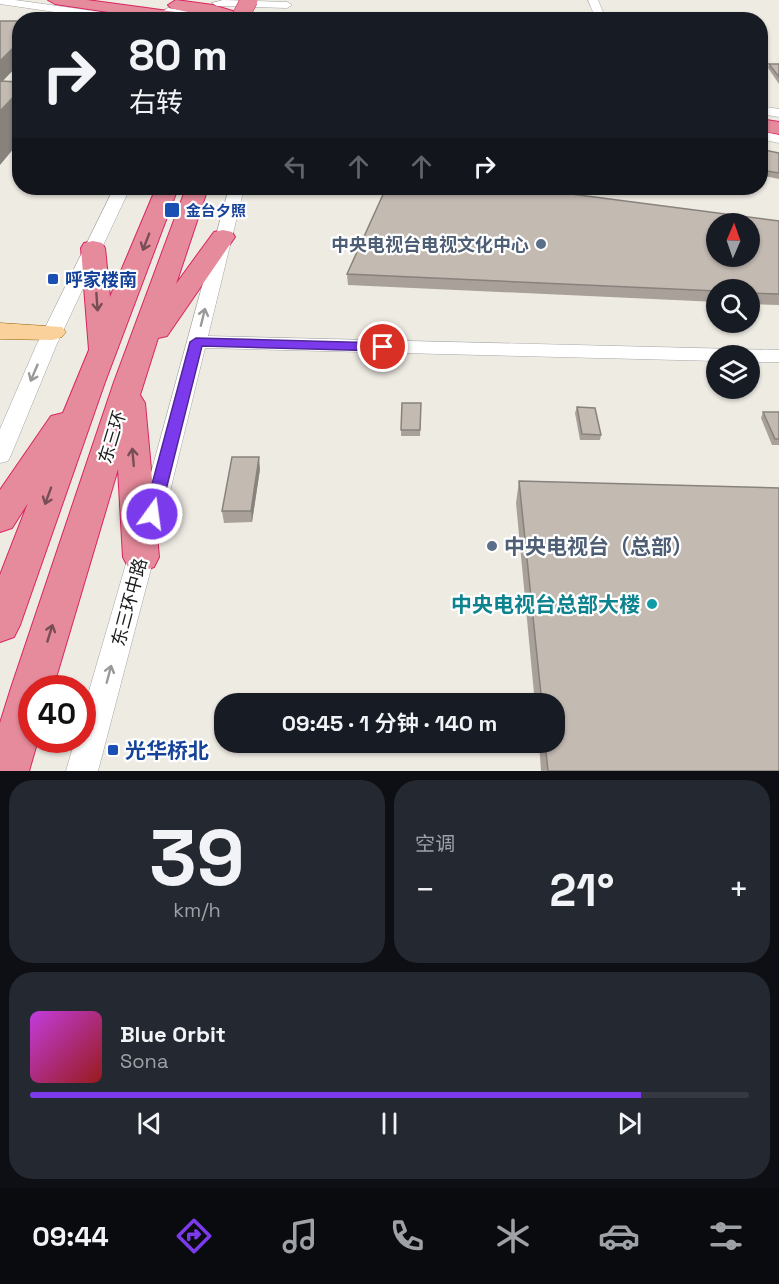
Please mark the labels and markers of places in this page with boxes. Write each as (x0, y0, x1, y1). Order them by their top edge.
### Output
marker: 金台夕照 (163, 201, 181, 219)
place label: 金台夕照 (186, 201, 246, 220)
place label: 中央电视台电视文化中心 (331, 233, 529, 256)
marker: 中央电视台电视文化中心 (534, 237, 548, 251)
place label: 呼家楼南 (65, 268, 137, 291)
marker: 呼家楼南 (46, 272, 60, 286)
pin (357, 321, 408, 372)
place label: 中央电视台（总部） (504, 533, 693, 560)
marker: 中央电视台（总部） (485, 539, 499, 553)
place label: 中央电视台总部大楼 (451, 591, 640, 618)
marker: 中央电视台总部大楼 (645, 597, 659, 611)
place label: 光华桥北 (125, 737, 209, 764)
marker: 光华桥北 (106, 743, 120, 757)

